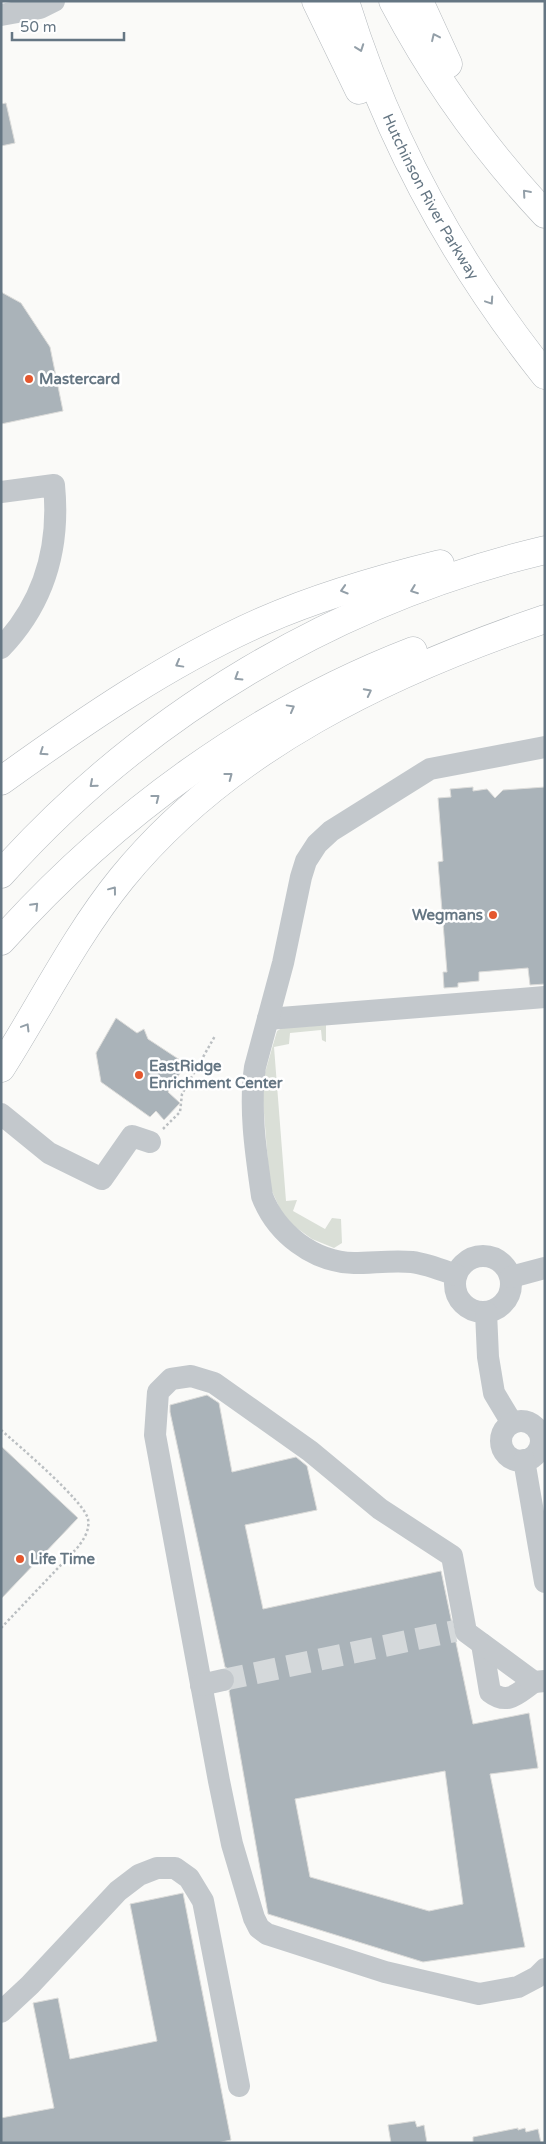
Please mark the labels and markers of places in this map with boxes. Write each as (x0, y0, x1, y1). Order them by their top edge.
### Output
place label: Mastercard (39, 370, 120, 388)
marker: Mastercard (23, 373, 35, 385)
place label: Wegmans (412, 906, 483, 925)
marker: Wegmans (487, 909, 499, 921)
place label: EastRidge Enrichment Center (149, 1057, 283, 1092)
marker: EastRidge Enrichment Center (133, 1069, 145, 1081)
place label: Life Time (30, 1550, 96, 1568)
marker: Life Time (14, 1553, 26, 1565)

